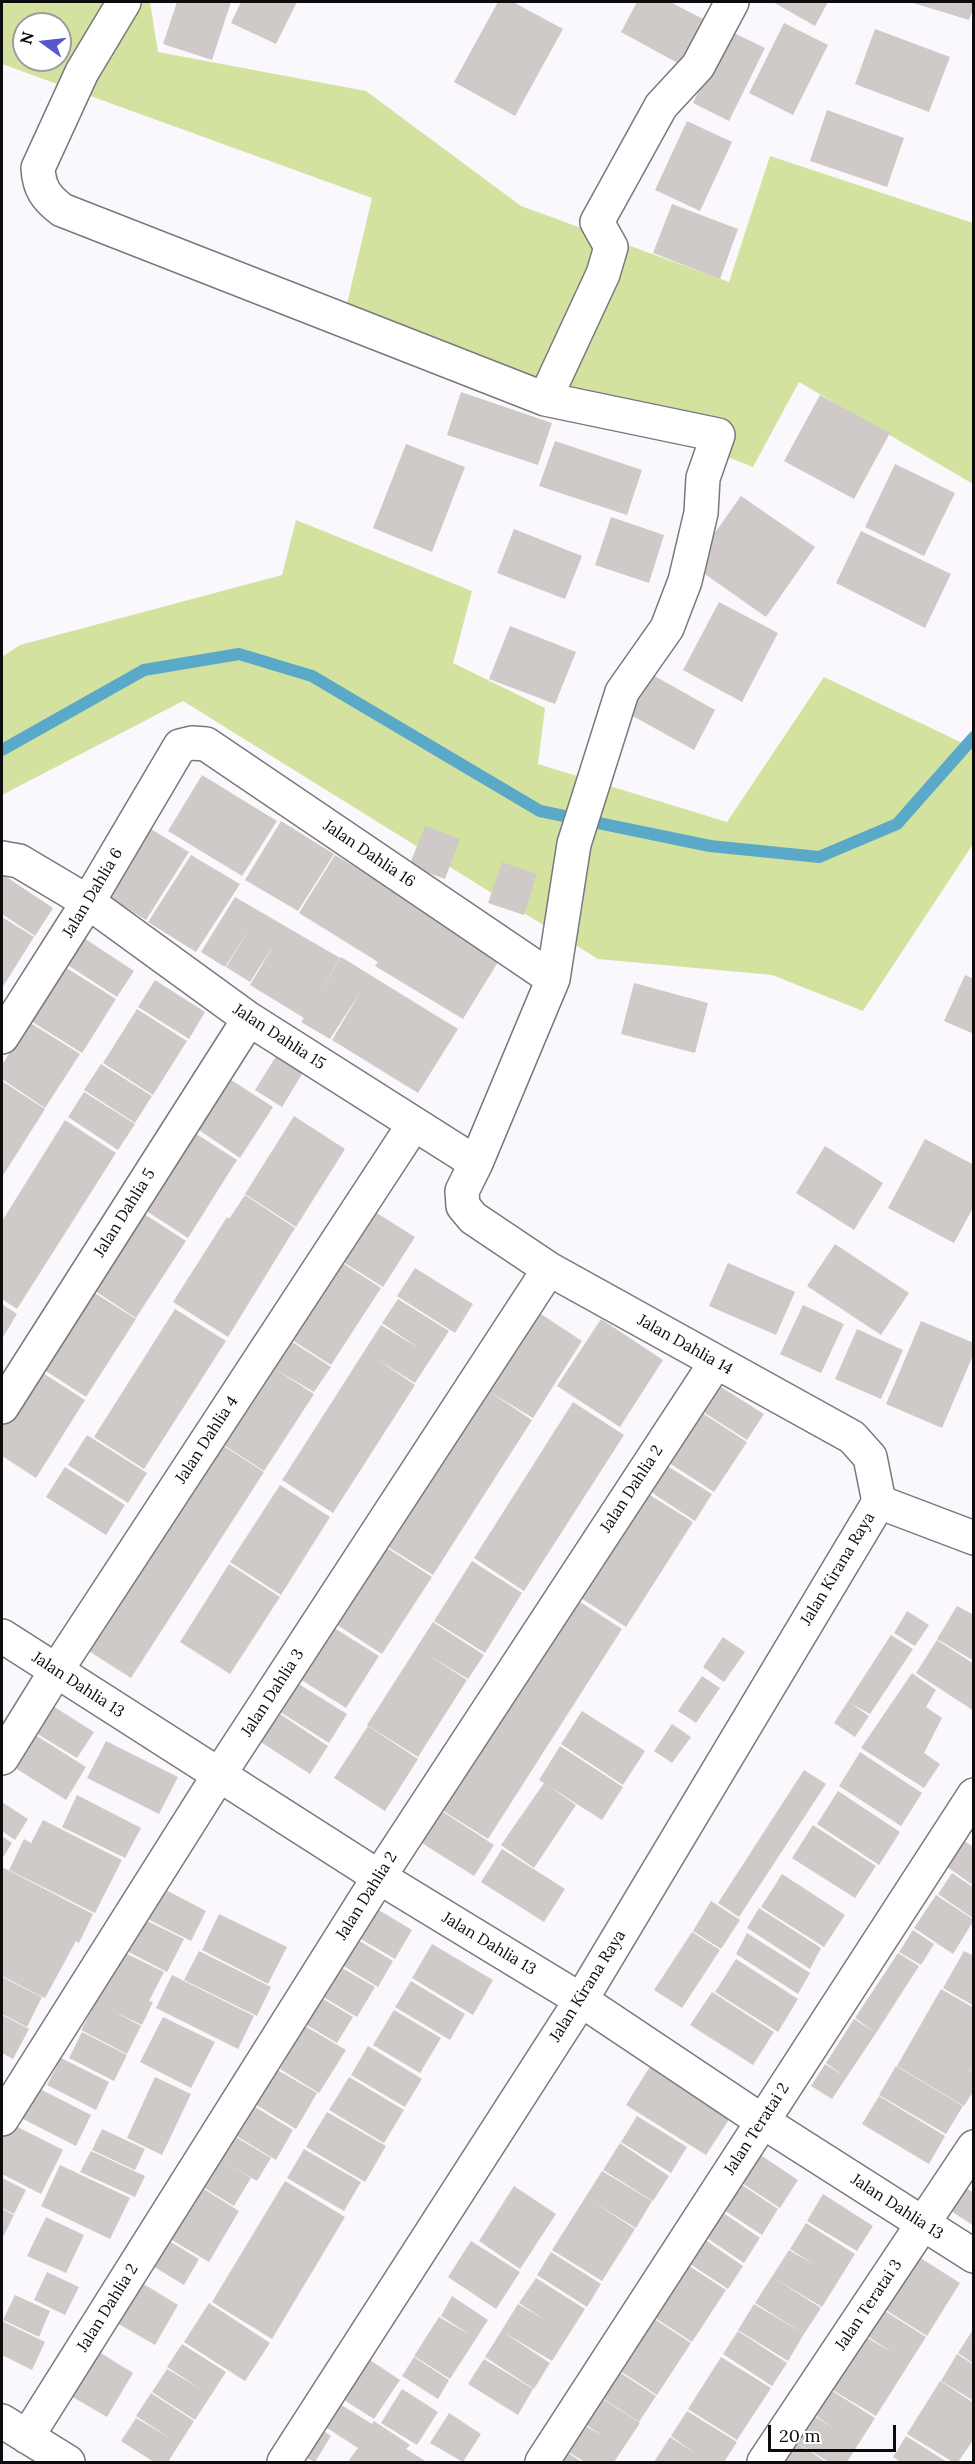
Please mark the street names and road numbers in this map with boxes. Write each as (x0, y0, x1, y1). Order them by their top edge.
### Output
street label: Jalan Dahlia 16 (319, 816, 419, 892)
street label: Jalan Dahlia 6 (59, 845, 127, 941)
street label: Jalan Dahlia 15 (229, 1000, 329, 1074)
street label: Jalan Dahlia 5 (90, 1165, 160, 1261)
street label: Jalan Dahlia 14 (634, 1311, 736, 1379)
street label: Jalan Dahlia 4 (172, 1393, 242, 1487)
street label: Jalan Dahlia 2 (597, 1442, 667, 1536)
street label: Jalan Kirana Raya (797, 1509, 879, 1629)
street label: Jalan Dahlia 3 (238, 1646, 308, 1740)
street label: Jalan Dahlia 13 (28, 1648, 128, 1722)
street label: Jalan Dahlia 2 (332, 1848, 402, 1944)
street label: Jalan Dahlia 13 (439, 1908, 539, 1980)
street label: Jalan Kirana Raya (546, 1927, 630, 2045)
street label: Jalan Teratai 2 (720, 2080, 794, 2178)
street label: Jalan Dahlia 13 (847, 2170, 947, 2244)
street label: Jalan Teratai 3 (831, 2256, 907, 2354)
street label: Jalan Dahlia 2 (73, 2260, 143, 2356)

